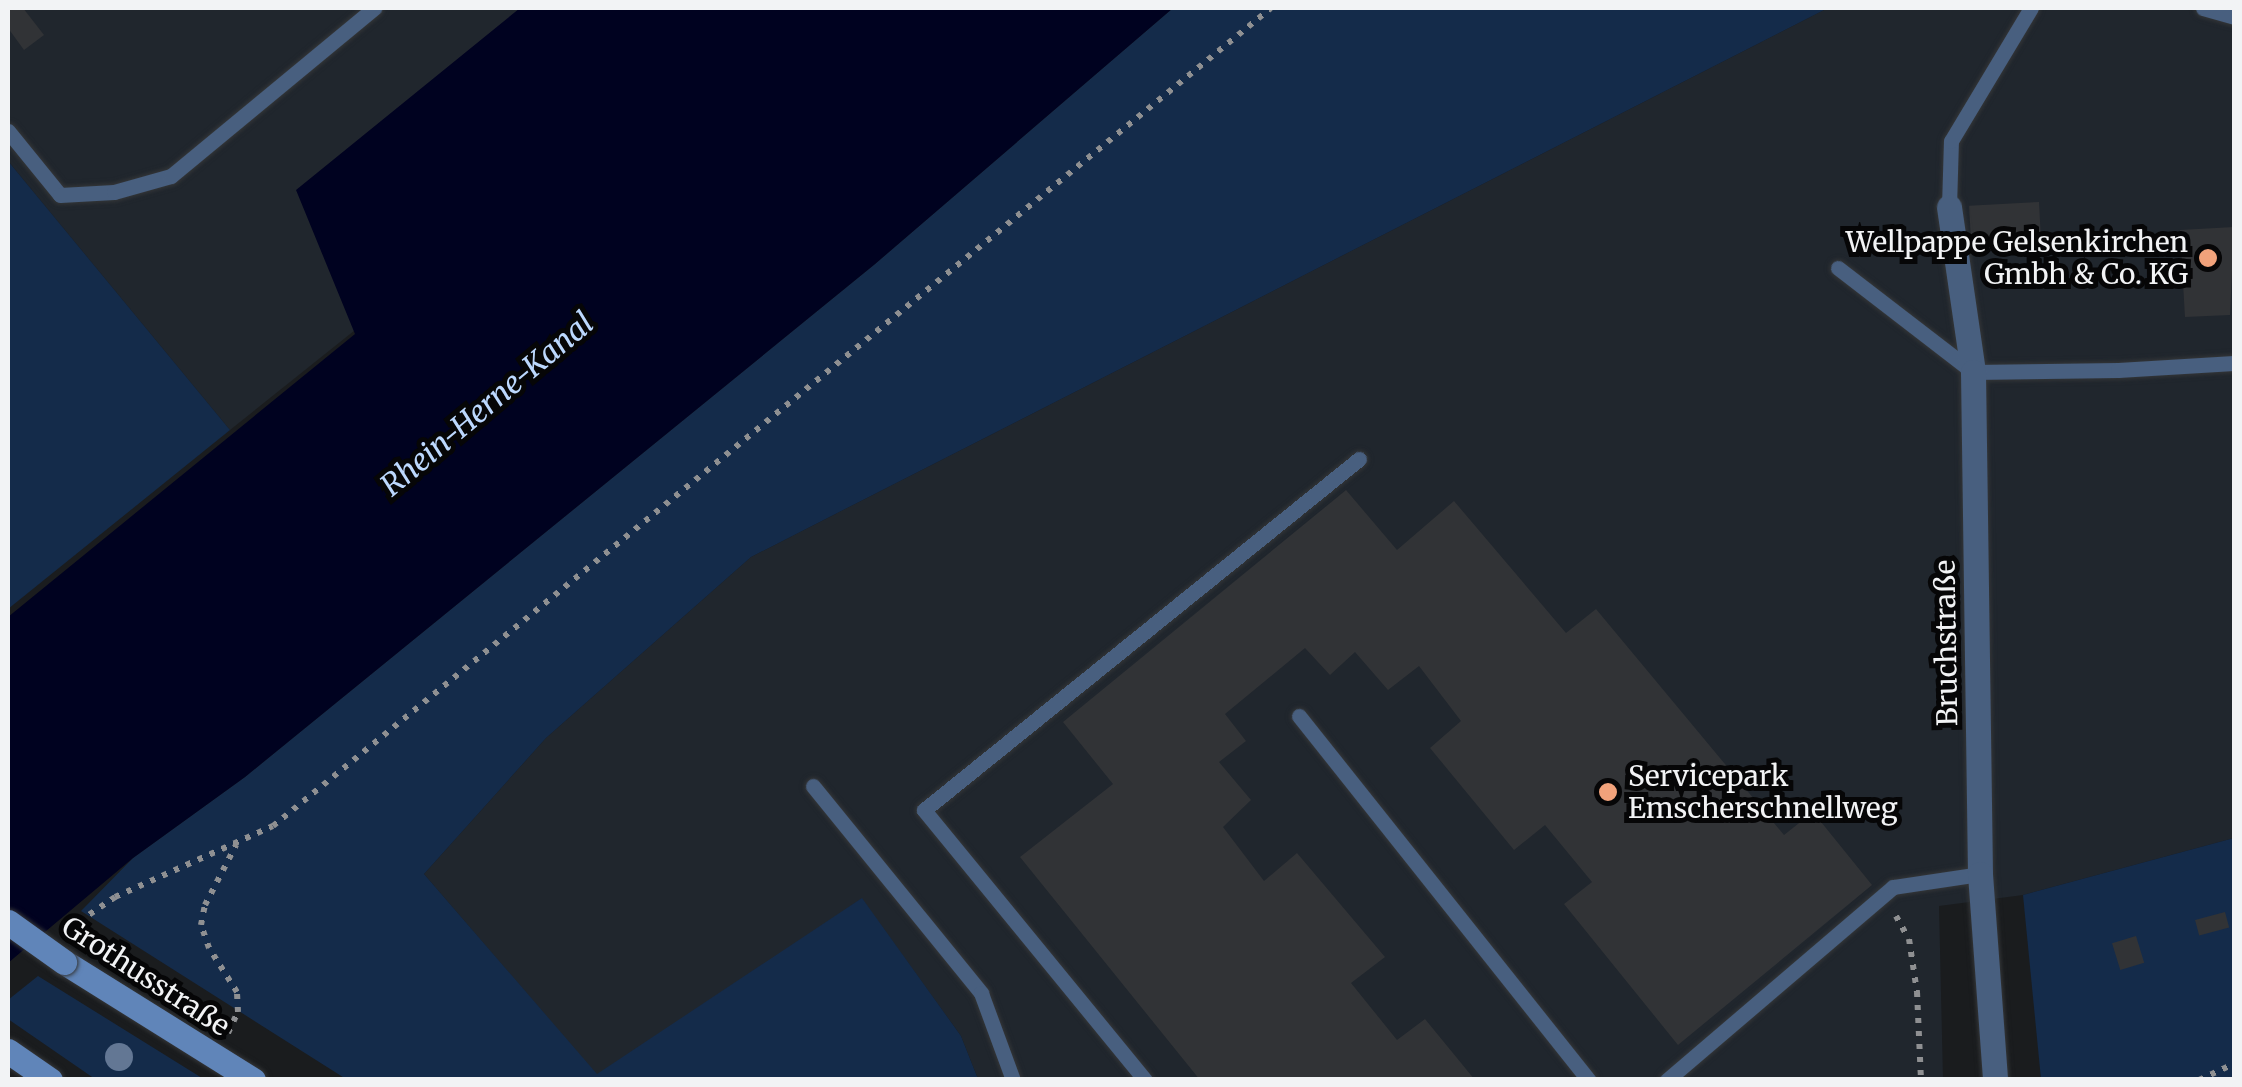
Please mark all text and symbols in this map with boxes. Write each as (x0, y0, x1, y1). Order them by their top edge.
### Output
place label: Wellpappe Gelsenkirchen Gmbh & Co. KG (1846, 225, 2188, 291)
marker: Wellpappe Gelsenkirchen Gmbh & Co. KG (2197, 247, 2219, 269)
water label: Rhein-Herne-Kanal (373, 305, 601, 503)
street label: Bruchstraße (1928, 560, 1964, 726)
place label: Servicepark Emscherschnellweg (1628, 759, 1898, 825)
marker: Servicepark Emscherschnellweg (1597, 781, 1619, 803)
street label: Grothusstraße (56, 909, 236, 1043)

